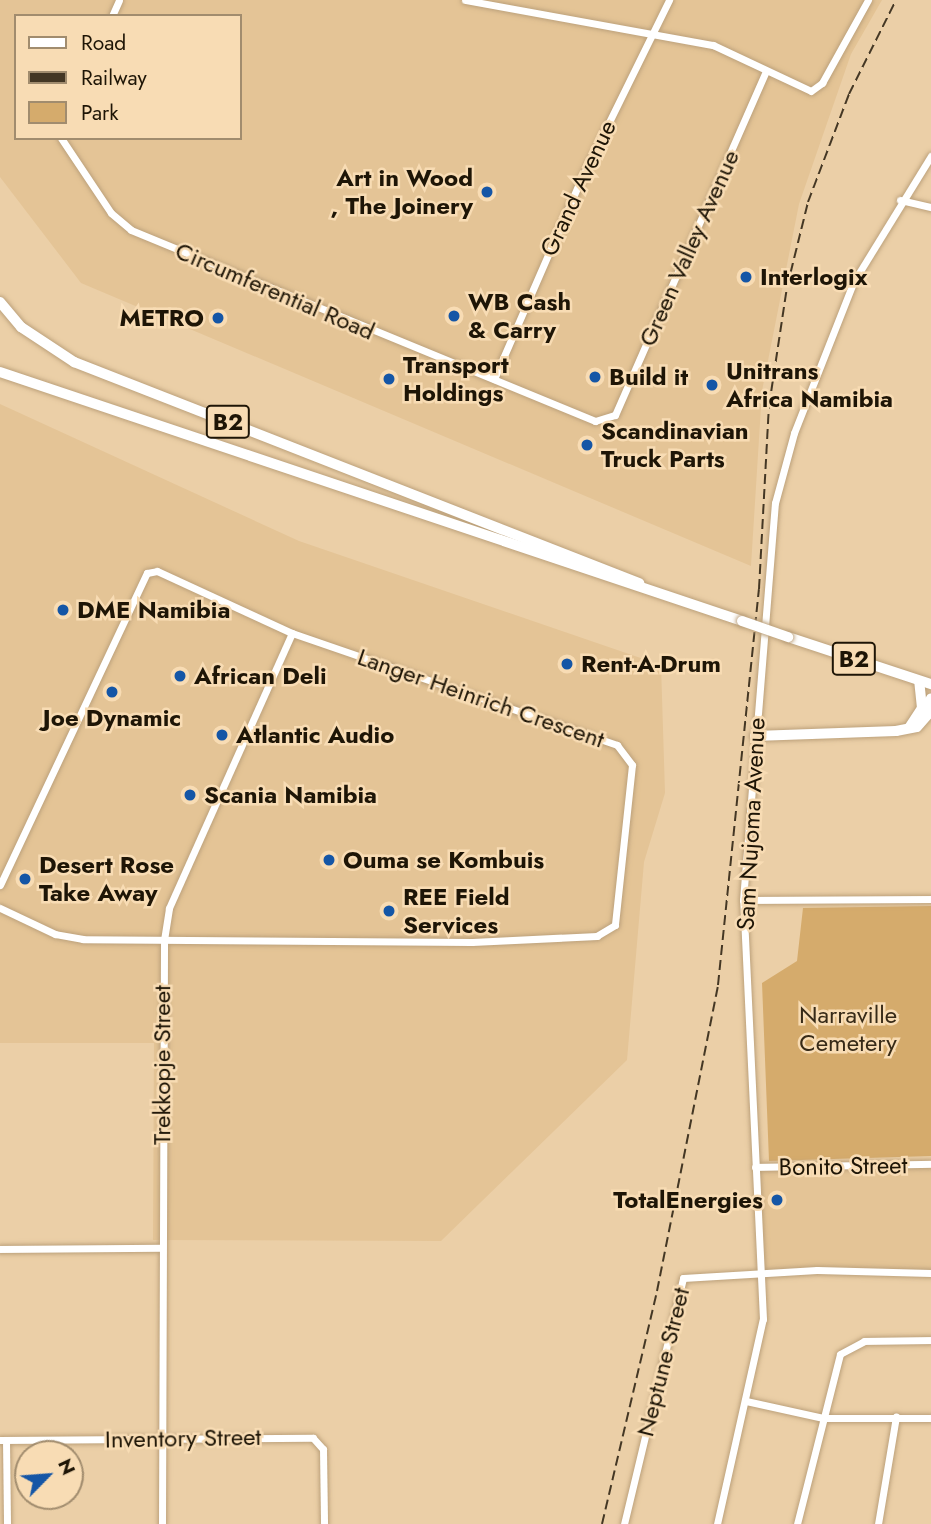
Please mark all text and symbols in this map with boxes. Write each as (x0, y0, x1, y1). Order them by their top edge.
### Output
legend (14, 14, 242, 140)
text: Road (81, 28, 126, 58)
text: Railway (81, 63, 147, 93)
text: Park (81, 98, 118, 128)
street label: Grand Avenue (534, 115, 622, 261)
street label: Green Valley Avenue (633, 146, 745, 350)
place label: Art in Wood , The Joinery (331, 164, 473, 220)
marker: Art in Wood , The Joinery (479, 184, 495, 200)
street label: Circumferential Road (171, 236, 379, 346)
place label: Interlogix (760, 263, 867, 291)
marker: Interlogix (738, 269, 754, 285)
place label: WB Cash & Carry (468, 288, 571, 344)
place label: METRO (119, 304, 204, 332)
marker: WB Cash & Carry (446, 308, 462, 324)
marker: METRO (210, 310, 226, 326)
place label: Transport Holdings (403, 351, 509, 407)
place label: Unitrans Africa Namibia (726, 357, 893, 413)
place label: Build it (609, 363, 688, 391)
marker: Build it (587, 369, 603, 385)
marker: Transport Holdings (381, 371, 397, 387)
marker: Unitrans Africa Namibia (704, 377, 720, 393)
road number: B2 (205, 402, 251, 442)
place label: Scandinavian Truck Parts (601, 417, 749, 473)
marker: Scandinavian Truck Parts (579, 437, 595, 453)
place label: DME Namibia (77, 596, 230, 624)
marker: DME Namibia (55, 602, 71, 618)
road number: B2 (831, 639, 877, 678)
street label: Langer Heinrich Crescent (354, 642, 608, 754)
place label: Rent-A-Drum (581, 650, 721, 678)
marker: Rent-A-Drum (559, 656, 575, 672)
place label: African Deli (194, 662, 327, 690)
marker: African Deli (172, 668, 188, 684)
marker: Joe Dynamic (104, 684, 120, 700)
place label: Joe Dynamic (43, 704, 181, 732)
street label: Sam Nujoma Avenue (731, 717, 771, 931)
place label: Atlantic Audio (236, 721, 394, 749)
marker: Atlantic Audio (214, 727, 230, 743)
place label: Scania Namibia (204, 781, 377, 809)
marker: Scania Namibia (182, 787, 198, 803)
place label: Ouma se Kombuis (343, 846, 544, 874)
place label: Desert Rose Take Away (39, 851, 174, 907)
marker: Ouma se Kombuis (321, 852, 337, 868)
marker: Desert Rose Take Away (17, 871, 33, 887)
place label: REE Field Services (403, 883, 510, 939)
marker: REE Field Services (381, 903, 397, 919)
street label: Trekkopje Street (148, 985, 176, 1145)
park label: Narraville Cemetery (799, 1001, 897, 1057)
street label: Bonito Street (778, 1150, 908, 1182)
place label: TotalEnergies (613, 1186, 763, 1214)
marker: TotalEnergies (769, 1192, 785, 1208)
street label: Neptune Street (631, 1285, 695, 1439)
street label: Inventory Street (105, 1422, 261, 1454)
north arrow (14, 1440, 84, 1510)
text: N (51, 1454, 82, 1479)

